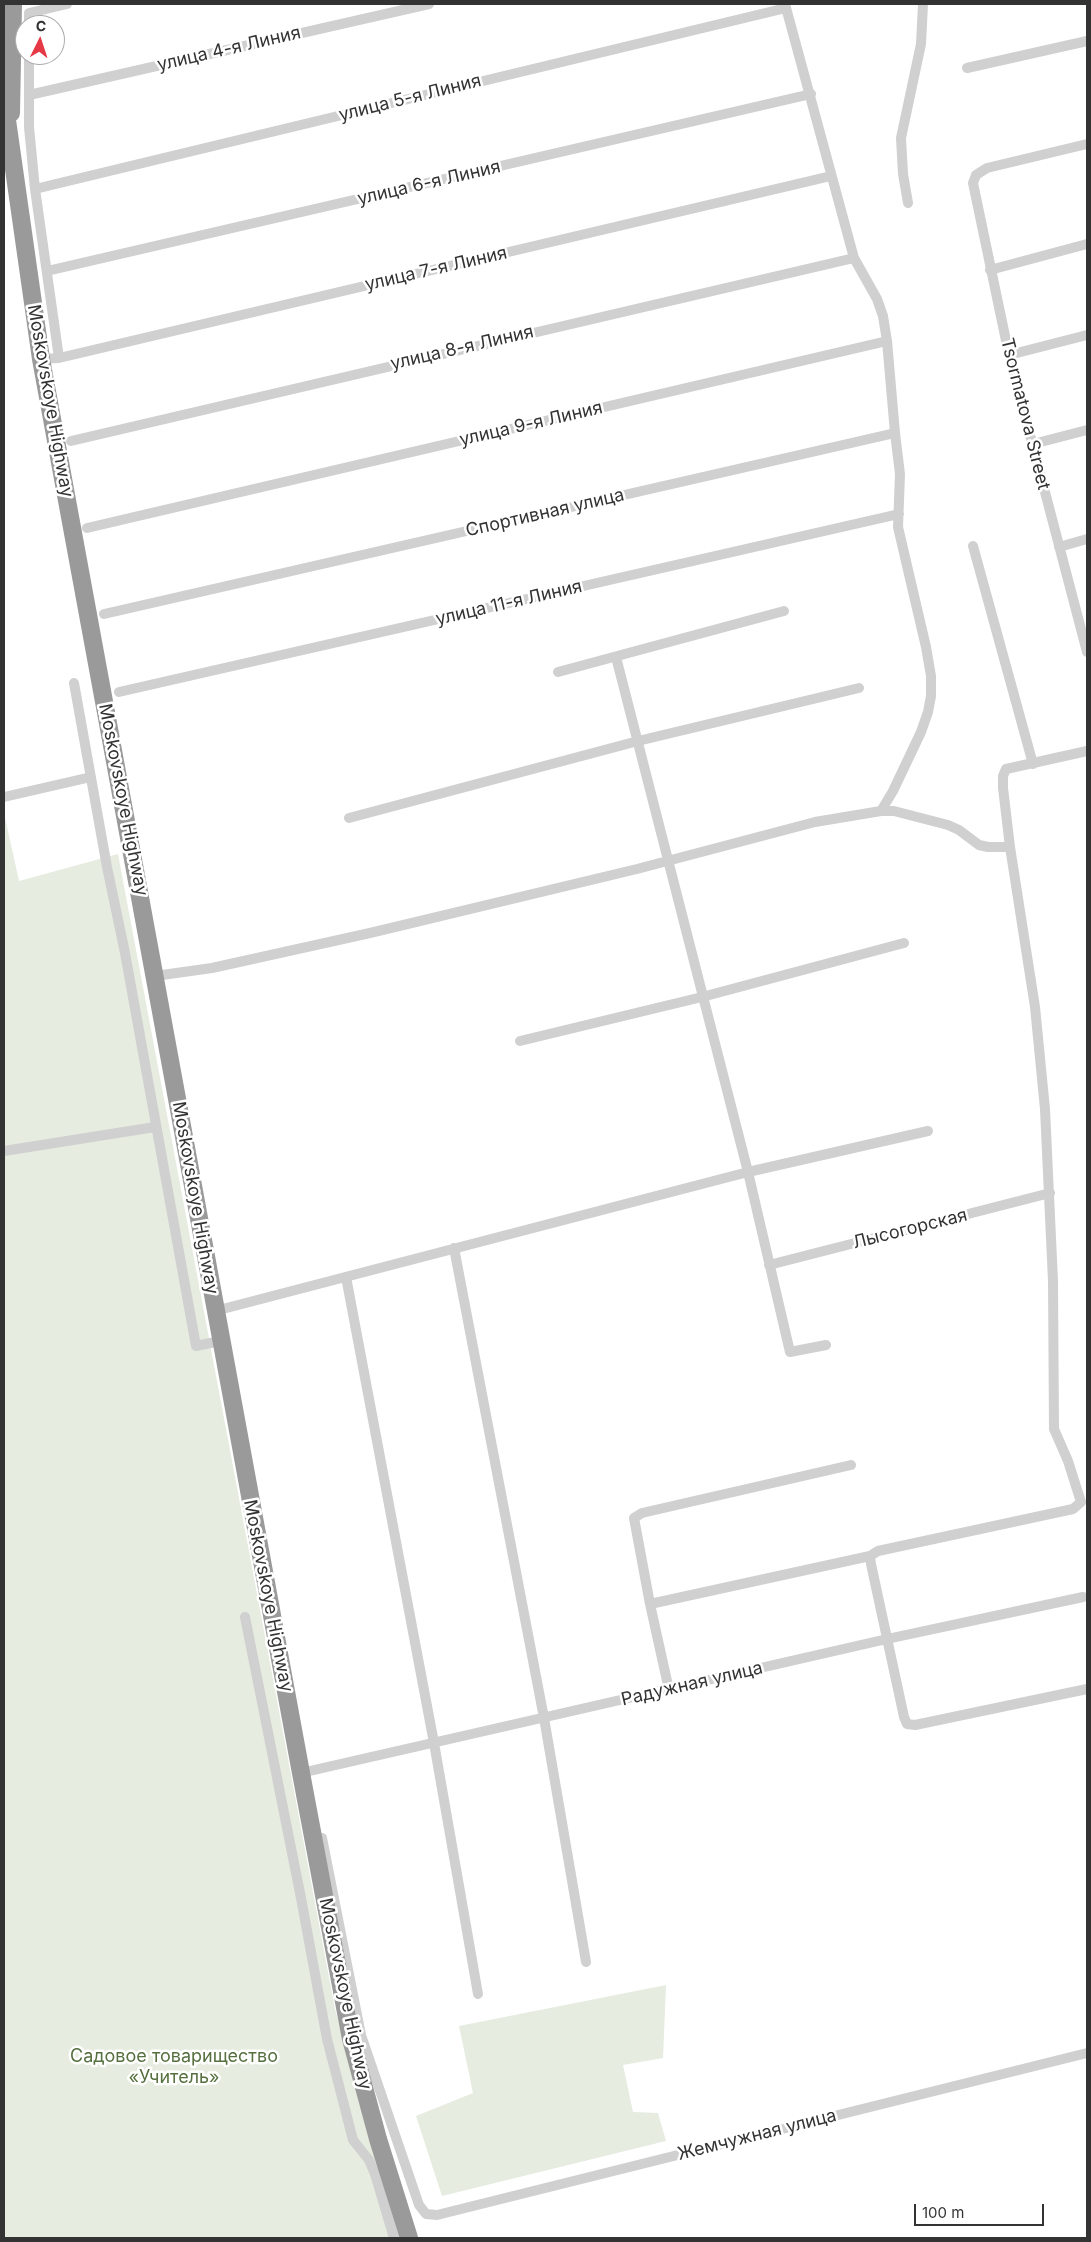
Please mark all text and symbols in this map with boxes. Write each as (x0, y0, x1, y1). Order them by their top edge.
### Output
north arrow (15, 15, 65, 65)
text: С (35, 17, 47, 34)
street label: улица 4-я Линия (155, 22, 303, 76)
street label: улица 5-я Линия (337, 70, 483, 126)
street label: улица 6-я Линия (355, 156, 503, 210)
street label: улица 7-я Линия (363, 242, 509, 296)
street label: Moskovskoye Highway (22, 303, 78, 499)
street label: улица 8-я Линия (388, 321, 536, 375)
street label: Tsormatova Street (996, 336, 1054, 492)
street label: улица 9-я Линия (457, 397, 605, 451)
street label: Спортивная улица (464, 484, 626, 542)
street label: улица 11-я Линия (434, 576, 584, 630)
street label: Moskovskoye Highway (94, 702, 152, 898)
street label: Moskovskoye Highway (167, 1100, 223, 1296)
street label: Лысогорская (850, 1204, 970, 1254)
street label: Moskovskoye Highway (239, 1498, 297, 1694)
street label: Радужная улица (619, 1657, 765, 1711)
street label: Moskovskoye Highway (314, 1896, 376, 2092)
park label: Садовое товарищество «Учитель» (70, 2046, 278, 2088)
street label: Жемчужная улица (675, 2105, 839, 2165)
scale bar (916, 2194, 1046, 2226)
text: 100 m (922, 2203, 964, 2222)

